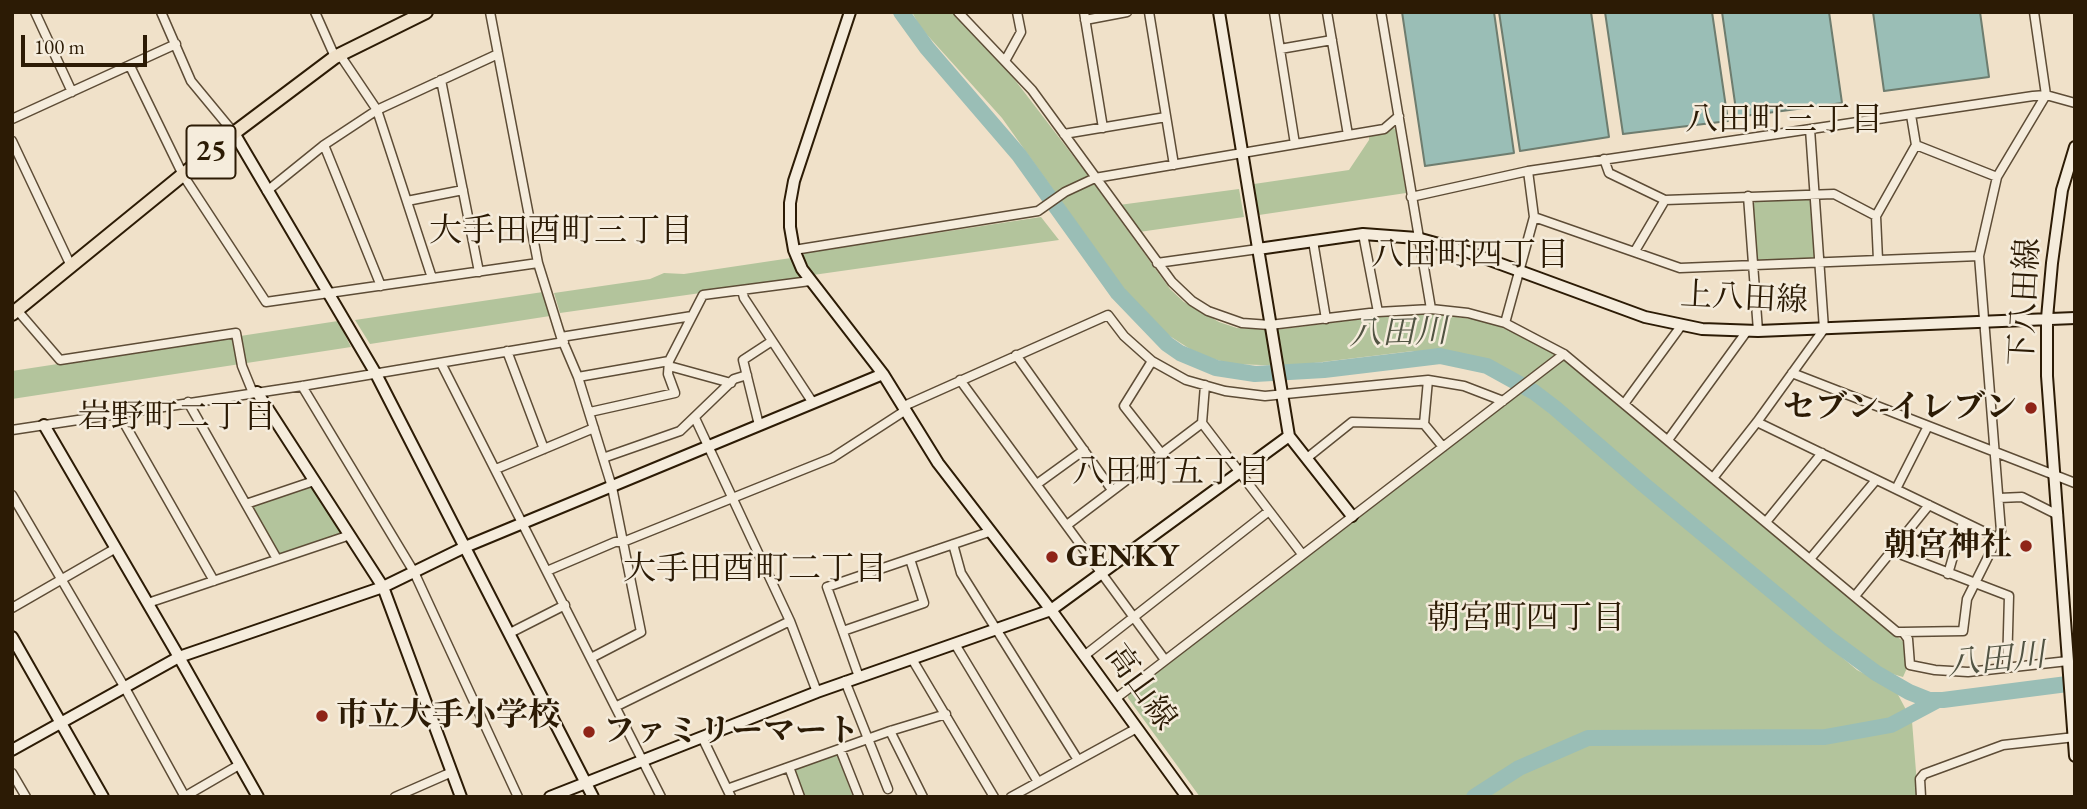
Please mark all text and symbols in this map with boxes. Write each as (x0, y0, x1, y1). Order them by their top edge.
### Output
scale bar (24, 21, 150, 65)
text: 100 m (34, 33, 85, 60)
district label: 八田町三丁目 (1685, 101, 1883, 141)
road number: 25 (186, 126, 235, 178)
district label: 大手田酉町三丁目 (429, 212, 693, 252)
district label: 八田町四丁目 (1371, 236, 1569, 276)
street label: 下八田線 (2003, 237, 2049, 367)
street label: 上八田線 (1679, 276, 1809, 322)
water label: 八田川 (1348, 312, 1448, 356)
place label: セブン-イレブン (1783, 389, 2017, 427)
district label: 岩野町二丁目 (78, 398, 276, 438)
marker: セブン-イレブン (2023, 400, 2039, 416)
district label: 八田町五丁目 (1072, 453, 1270, 493)
place label: 朝宮神社 (1884, 527, 2012, 565)
place label: GENKY (1066, 538, 1179, 576)
marker: 朝宮神社 (2018, 538, 2034, 554)
marker: GENKY (1044, 549, 1060, 565)
district label: 大手田酉町二丁目 (623, 550, 887, 590)
district label: 朝宮町四丁目 (1427, 599, 1625, 639)
water label: 八田川 (1945, 636, 2047, 686)
street label: 高山線 (1096, 638, 1184, 738)
place label: 市立大手小学校 (336, 697, 560, 735)
marker: 市立大手小学校 (314, 708, 330, 724)
place label: ファミリーマート (603, 713, 859, 751)
marker: ファミリーマート (581, 724, 597, 740)

